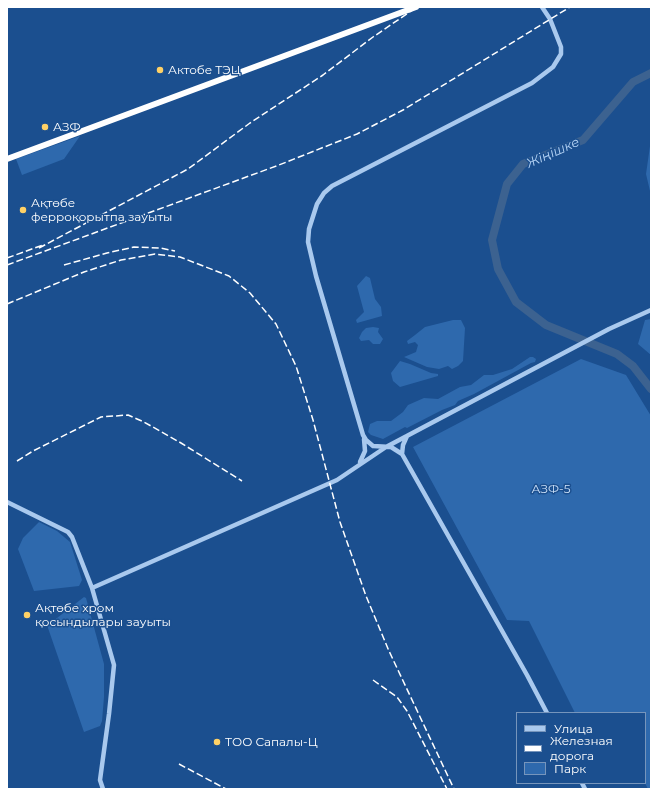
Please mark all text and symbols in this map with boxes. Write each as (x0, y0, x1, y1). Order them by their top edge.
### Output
place label: Актобе ТЭЦ (168, 63, 241, 77)
marker: Актобе ТЭЦ (155, 65, 165, 75)
place label: АЗФ (53, 120, 80, 134)
marker: АЗФ (40, 122, 50, 132)
water label: Жіңішке (524, 134, 582, 172)
place label: Ақтөбе ферроқорытпа зауыты (31, 196, 173, 224)
marker: Ақтөбе ферроқорытпа зауыты (18, 205, 28, 215)
park label: АЗФ-5 (532, 482, 570, 496)
place label: Ақтөбе хром қосындылары зауыты (35, 601, 171, 629)
marker: Ақтөбе хром қосындылары зауыты (22, 610, 32, 620)
legend (516, 712, 646, 784)
text: Улица (554, 721, 593, 736)
text: Железная дорога (550, 733, 613, 763)
place label: ТОО Сапалы-Ц (225, 735, 318, 749)
marker: ТОО Сапалы-Ц (212, 737, 222, 747)
text: Парк (554, 761, 586, 776)

